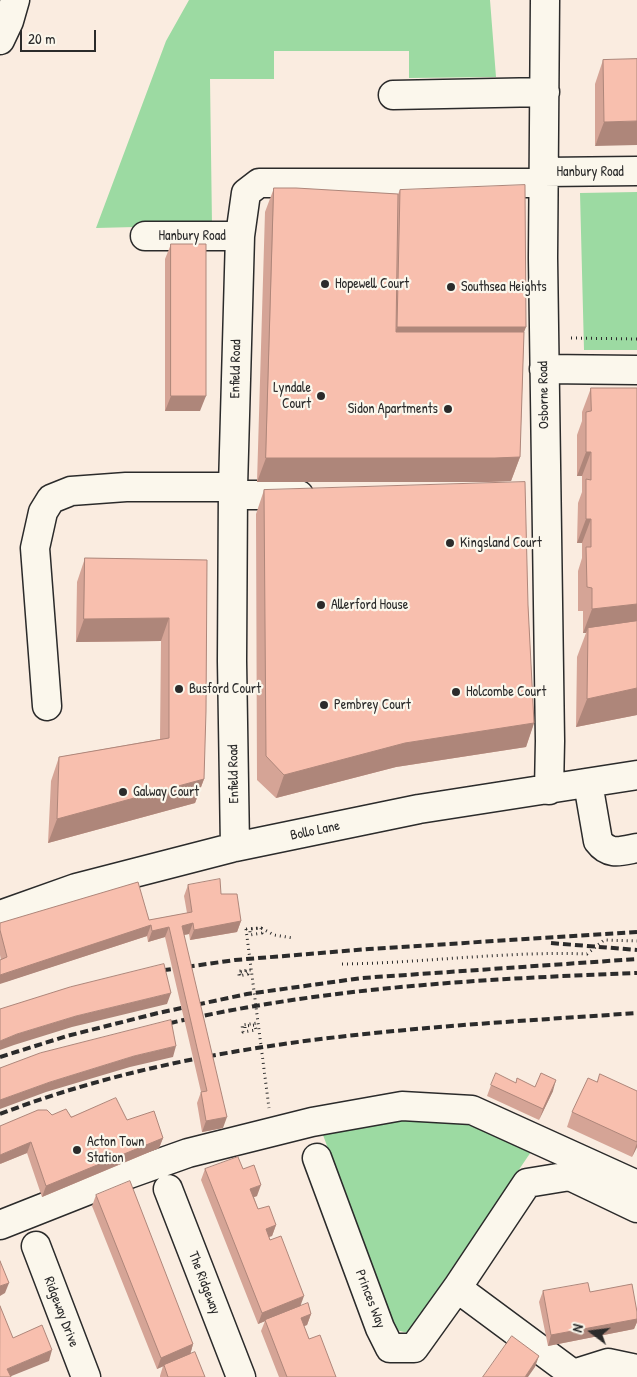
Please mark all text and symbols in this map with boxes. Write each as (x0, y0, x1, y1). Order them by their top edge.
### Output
scale bar (22, 20, 99, 52)
text: 20 m (28, 28, 55, 49)
street label: Hanbury Road (556, 164, 624, 180)
street label: Hanbury Road (158, 228, 226, 244)
place label: Hopewell Court (335, 276, 409, 292)
marker: Hopewell Court (319, 278, 331, 290)
place label: Southsea Heights (461, 279, 547, 295)
marker: Southsea Heights (445, 281, 457, 293)
street label: Enfield Road (227, 339, 245, 399)
street label: Osborne Road (535, 361, 553, 429)
place label: Lyndale Court (273, 380, 311, 412)
marker: Lyndale Court (315, 390, 327, 402)
place label: Sidon Apartments (348, 401, 438, 417)
marker: Sidon Apartments (442, 403, 454, 415)
place label: Kingsland Court (460, 535, 542, 551)
marker: Kingsland Court (444, 537, 456, 549)
place label: Allerford House (331, 597, 408, 613)
marker: Allerford House (315, 599, 327, 611)
place label: Busford Court (189, 681, 261, 697)
marker: Busford Court (173, 683, 185, 695)
place label: Holcombe Court (466, 684, 546, 700)
marker: Holcombe Court (450, 686, 462, 698)
place label: Pembrey Court (334, 697, 411, 713)
marker: Pembrey Court (318, 699, 330, 711)
street label: Enfield Road (225, 744, 243, 804)
place label: Galway Court (133, 784, 199, 800)
marker: Galway Court (117, 786, 129, 798)
street label: Bollo Lane (289, 818, 341, 844)
place label: Acton Town Station (87, 1134, 144, 1166)
marker: Acton Town Station (71, 1144, 83, 1156)
street label: The Ridgeway (184, 1249, 224, 1317)
street label: Princes Way (351, 1267, 389, 1331)
street label: Ridgeway Drive (40, 1274, 82, 1350)
north arrow (567, 1307, 617, 1357)
text: N (567, 1322, 587, 1334)

